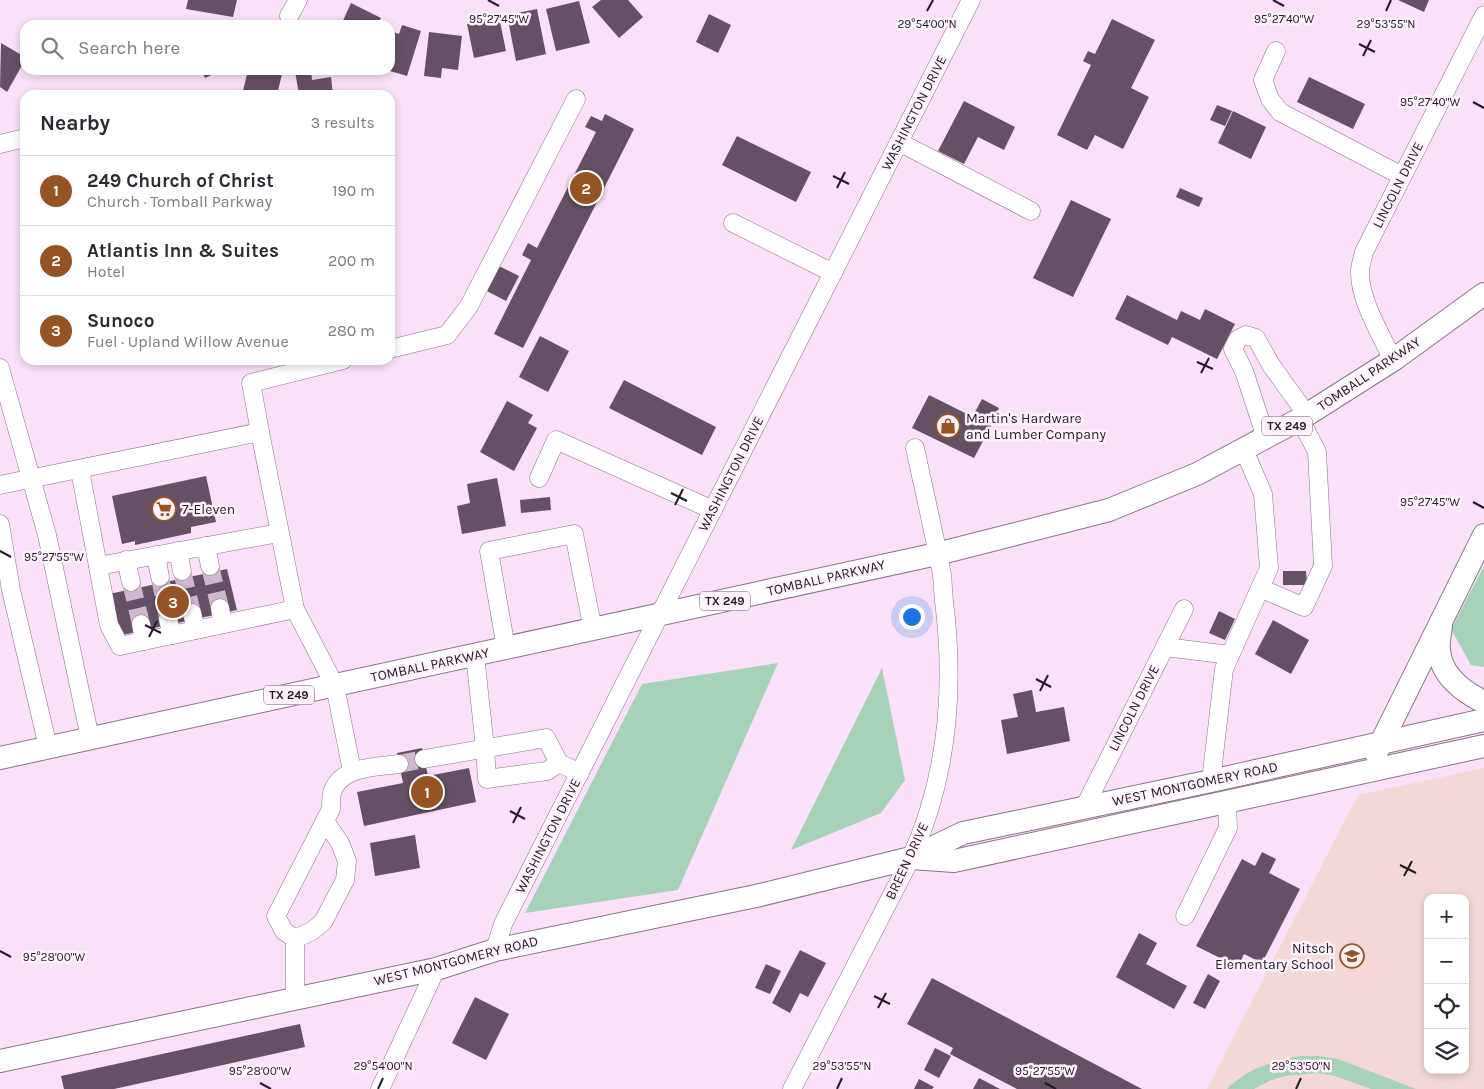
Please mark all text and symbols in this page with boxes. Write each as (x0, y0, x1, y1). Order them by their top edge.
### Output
text: 95°27'45"W (469, 12, 529, 26)
text: 95°27'40"W (1254, 12, 1314, 26)
text: 29°54'00"N (897, 17, 957, 31)
text: 29°53'55"N (1357, 17, 1415, 31)
search box (20, 20, 395, 75)
icon: search (38, 34, 66, 62)
text: Search here (78, 37, 180, 59)
street label: WASHINGTON DRIVE (878, 53, 950, 173)
text: 95°27'40"W (1400, 95, 1460, 109)
text: Nearby (40, 111, 110, 135)
text: 3 results (311, 113, 375, 132)
street label: LINCOLN DRIVE (1369, 139, 1427, 231)
pin: 2 (570, 169, 602, 207)
text: 249 Church of Christ (87, 170, 274, 192)
text: 1 (53, 181, 59, 200)
text: 190 m (332, 181, 375, 200)
text: Church · Tomball Parkway (87, 192, 272, 211)
text: Atlantis Inn & Suites (87, 240, 279, 262)
text: 2 (51, 251, 61, 270)
text: 200 m (328, 251, 375, 270)
text: Hotel (87, 262, 125, 281)
text: Sunoco (87, 310, 154, 332)
text: 3 (51, 321, 61, 340)
text: 280 m (328, 321, 375, 340)
text: Fuel · Upland Willow Avenue (87, 332, 289, 351)
street label: TOMBALL PARKWAY (1314, 333, 1424, 415)
place label: Martin's Hardware and Lumber Company (966, 410, 1106, 443)
shop icon: Martin's Hardware and Lumber Company (935, 413, 961, 439)
street label: WASHINGTON DRIVE (695, 414, 767, 534)
road number: TX 249 (1262, 416, 1312, 436)
text: 95°27'45"W (1400, 495, 1460, 509)
supermarket icon: 7-Eleven (151, 496, 177, 522)
place label: 7-Eleven (182, 501, 235, 518)
text: 95°27'55"W (24, 550, 84, 564)
street label: TOMBALL PARKWAY (765, 556, 887, 600)
pin: 3 (157, 583, 189, 621)
road number: TX 249 (700, 592, 750, 610)
your location (899, 604, 925, 630)
street label: TOMBALL PARKWAY (369, 644, 491, 686)
street label: LINCOLN DRIVE (1105, 662, 1163, 754)
road number: TX 249 (264, 686, 314, 704)
street label: WEST MONTGOMERY ROAD (1111, 758, 1279, 810)
pin: 1 (411, 773, 443, 811)
street label: WASHINGTON DRIVE (512, 776, 584, 896)
street label: BREEN DRIVE (882, 820, 932, 902)
map controls (1424, 894, 1469, 1074)
button: + (1424, 894, 1469, 939)
street label: WEST MONTGOMERY ROAD (372, 932, 540, 990)
button: − (1424, 939, 1469, 984)
place label: Nitsch Elementary School (1215, 940, 1334, 973)
school or university icon: Nitsch Elementary School (1339, 943, 1365, 969)
text: 95°28'00"W (23, 950, 85, 964)
button: locate (1424, 984, 1469, 1029)
button: layers (1424, 1029, 1469, 1074)
text: 29°54'00"N (353, 1059, 413, 1073)
text: 29°53'55"N (813, 1059, 871, 1073)
text: 29°53'50"N (1271, 1059, 1331, 1073)
text: 95°28'00"W (229, 1064, 291, 1078)
text: 95°27'55"W (1015, 1064, 1075, 1078)

